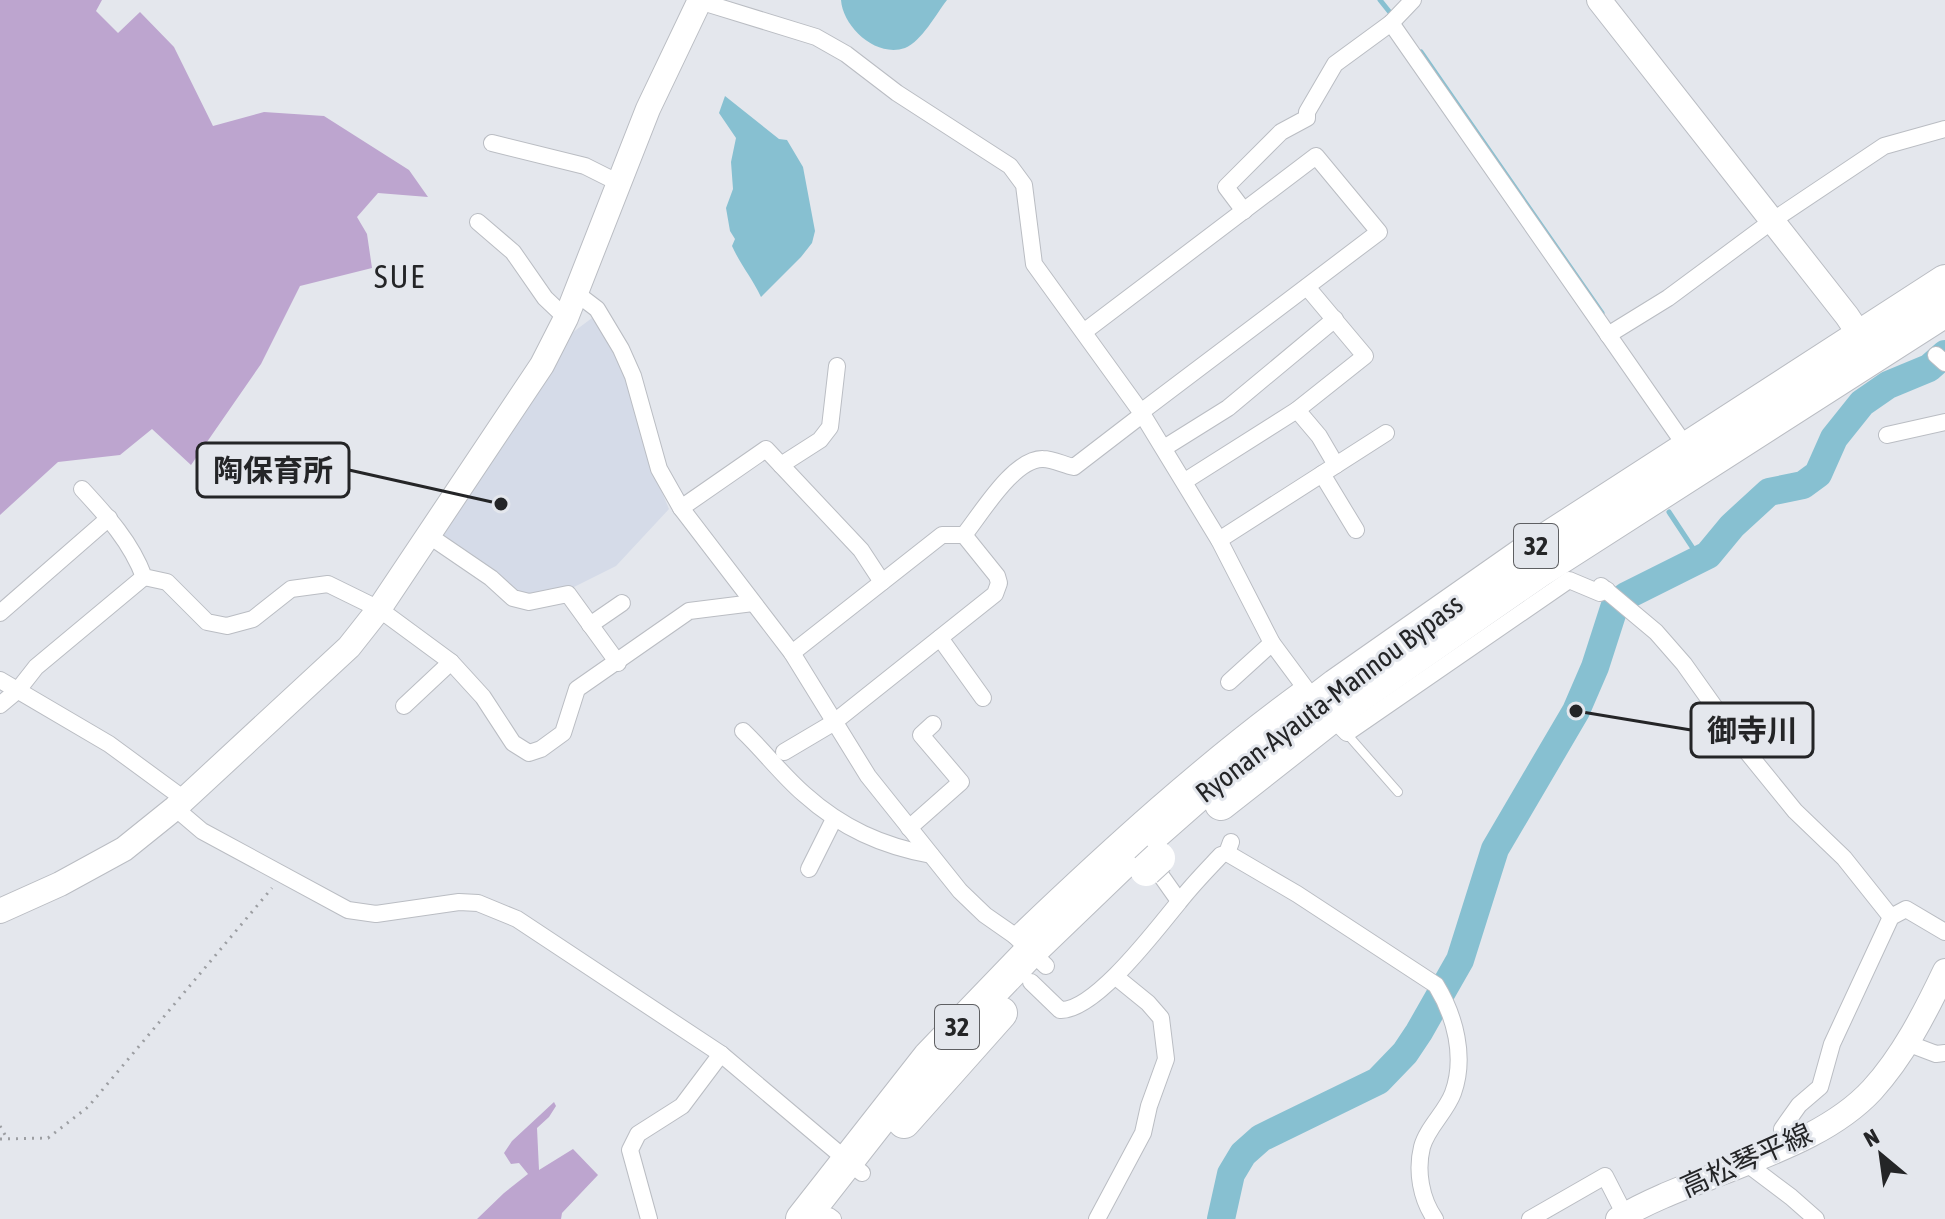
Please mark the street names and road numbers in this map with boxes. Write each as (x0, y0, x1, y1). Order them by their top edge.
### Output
road number: 32 (1514, 524, 1558, 568)
street label: Ryonan-Ayauta-Mannou Bypass (1189, 587, 1469, 809)
road number: 32 (935, 1005, 979, 1049)
street label: 高松琴平線 (1676, 1117, 1816, 1203)

